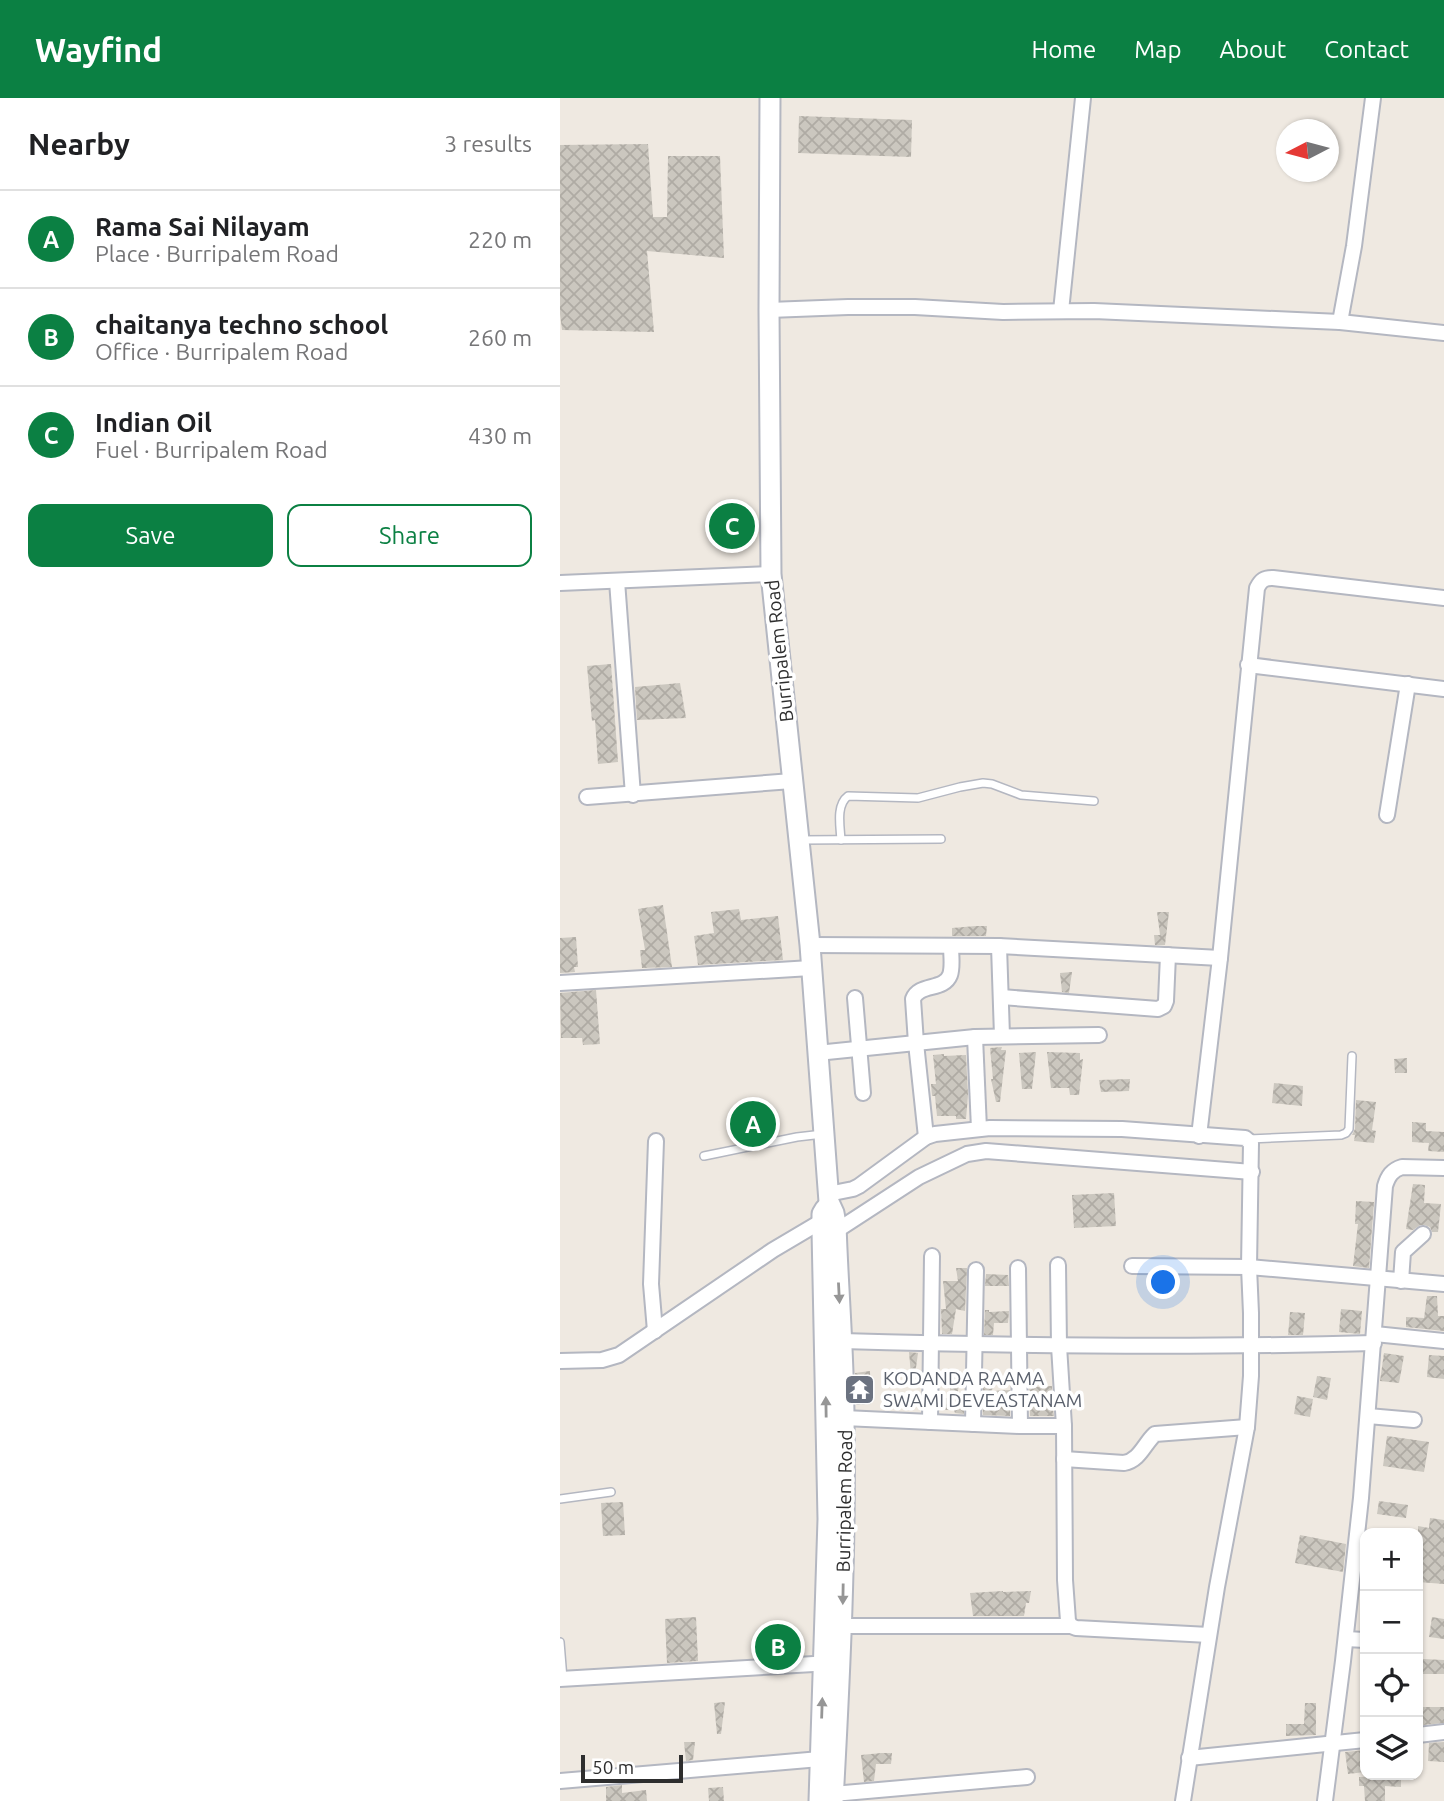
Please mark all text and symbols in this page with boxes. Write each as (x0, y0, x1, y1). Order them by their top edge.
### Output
text: Wayfind (35, 31, 162, 68)
text: Home (1031, 36, 1096, 63)
text: Map (1134, 36, 1181, 63)
text: About (1219, 36, 1286, 63)
text: Contact (1324, 36, 1409, 63)
north arrow (1276, 119, 1339, 182)
text: Nearby (28, 127, 130, 161)
text: 3 results (444, 131, 532, 156)
text: Rama Sai Nilayam (95, 212, 310, 241)
text: A (43, 227, 59, 252)
text: 220 m (468, 227, 532, 252)
text: Place · Burripalem Road (95, 241, 339, 266)
text: chaitanya techno school (95, 310, 388, 339)
text: B (43, 325, 59, 350)
text: 260 m (468, 325, 532, 350)
text: Office · Burripalem Road (95, 339, 348, 364)
text: Indian Oil (95, 408, 212, 437)
text: C (44, 423, 58, 448)
text: 430 m (468, 423, 532, 448)
text: Fuel · Burripalem Road (95, 437, 328, 462)
pin: C (709, 500, 755, 552)
button: Save (28, 504, 273, 567)
button: Share (287, 504, 532, 567)
street label: Burripalem Road (761, 579, 797, 723)
pin: A (730, 1098, 776, 1150)
your location (1146, 1265, 1180, 1299)
one-way arrow (834, 1282, 845, 1304)
place label: KODANDA RAAMA SWAMI DEVEASTANAM (883, 1367, 1082, 1411)
temple icon: KODANDA RAAMA SWAMI DEVEASTANAM (843, 1372, 877, 1406)
one-way arrow (821, 1396, 832, 1418)
street label: Burripalem Road (832, 1429, 856, 1573)
map controls (1360, 1528, 1423, 1780)
button: + (1360, 1528, 1423, 1591)
one-way arrow (837, 1583, 849, 1605)
button: − (1360, 1591, 1423, 1654)
pin: B (755, 1621, 801, 1673)
button: locate (1360, 1654, 1423, 1717)
one-way arrow (817, 1697, 828, 1719)
button: layers (1360, 1717, 1423, 1780)
scale bar (581, 1752, 682, 1784)
text: 50 m (592, 1756, 634, 1778)

